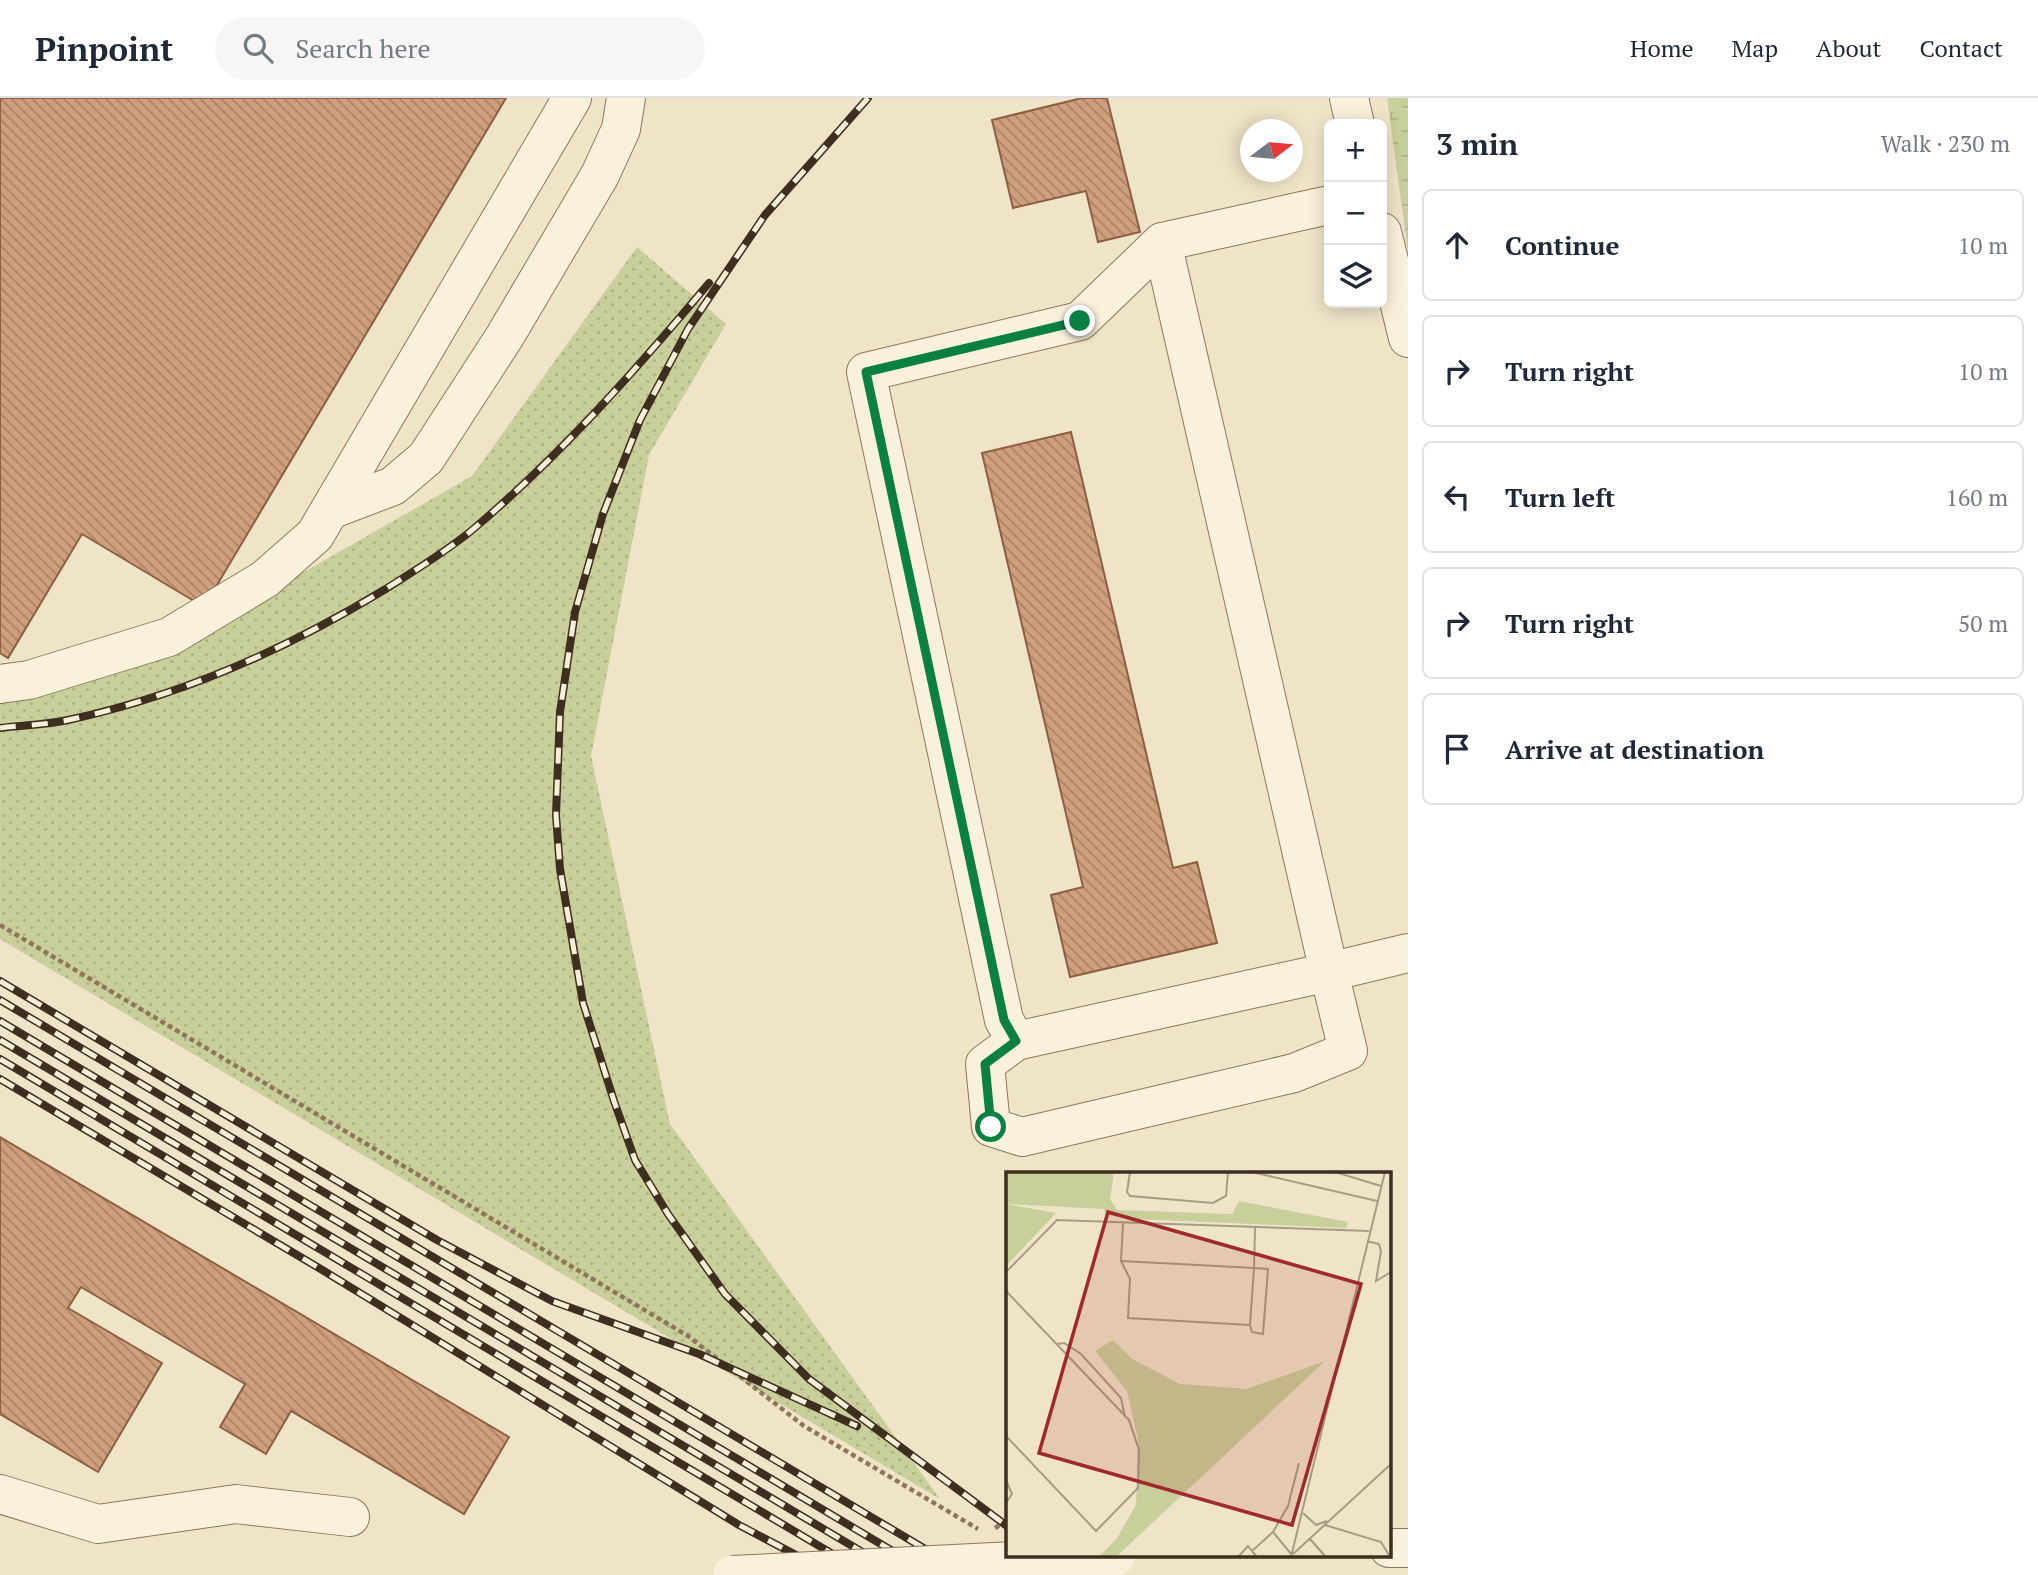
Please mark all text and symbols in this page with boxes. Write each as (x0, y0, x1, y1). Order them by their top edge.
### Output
search box (215, 17, 705, 80)
text: Pinpoint (35, 27, 173, 70)
icon: search (239, 29, 277, 67)
text: Search here (295, 31, 431, 65)
text: Home (1630, 32, 1694, 64)
text: Map (1732, 32, 1778, 64)
text: About (1816, 32, 1882, 64)
text: Contact (1920, 32, 2003, 64)
north arrow (1240, 119, 1303, 182)
map controls (1324, 119, 1387, 308)
button: + (1324, 119, 1387, 182)
text: 3 min (1436, 124, 1518, 164)
text: Walk · 230 m (1881, 128, 2010, 159)
button: − (1324, 182, 1387, 245)
icon: ahead (1438, 226, 1476, 264)
text: Continue (1505, 228, 1619, 262)
text: 10 m (1958, 230, 2008, 261)
button: layers (1324, 245, 1387, 308)
route end (1064, 305, 1095, 336)
icon: right (1438, 352, 1476, 390)
text: Turn right (1505, 354, 1634, 388)
text: 10 m (1958, 356, 2008, 387)
icon: left (1438, 478, 1476, 516)
text: Turn left (1505, 480, 1615, 514)
text: 160 m (1946, 482, 2008, 513)
icon: right (1438, 604, 1476, 642)
text: Turn right (1505, 606, 1634, 640)
text: 50 m (1958, 608, 2008, 639)
icon: arrive (1438, 730, 1476, 768)
text: Arrive at destination (1505, 732, 1764, 766)
route start (975, 1111, 1006, 1142)
inset map (1006, 1172, 1391, 1558)

